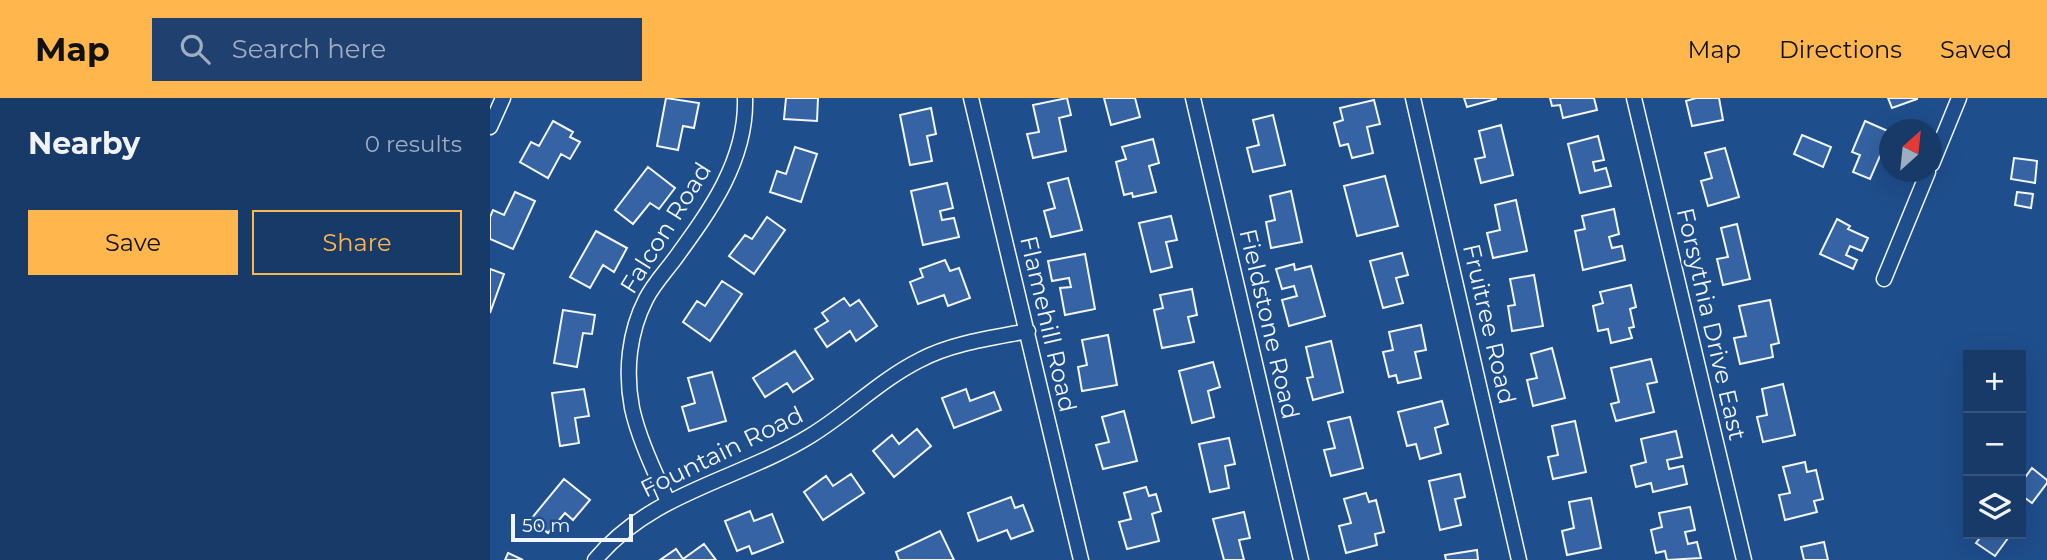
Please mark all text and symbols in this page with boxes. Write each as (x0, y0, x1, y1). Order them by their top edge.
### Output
search box (152, 18, 642, 81)
text: Map (35, 29, 110, 69)
icon: search (176, 30, 214, 68)
text: Search here (232, 33, 386, 65)
text: Map (1688, 35, 1741, 64)
text: Directions (1779, 35, 1902, 64)
text: Saved (1940, 35, 2012, 64)
north arrow (1879, 119, 1942, 182)
text: Nearby (28, 125, 140, 162)
text: 0 results (365, 130, 462, 158)
street label: Falcon Road (614, 157, 717, 299)
street label: Forsythia Drive East (1671, 205, 1752, 443)
button: Save (28, 210, 238, 275)
button: Share (252, 210, 462, 275)
street label: Fieldstone Road (1233, 226, 1306, 422)
street label: Flamehill Road (1014, 233, 1083, 415)
street label: Fruitree Road (1457, 241, 1522, 407)
map controls (1963, 350, 2026, 539)
button: + (1963, 350, 2026, 413)
street label: Fountain Road (636, 400, 808, 503)
button: − (1963, 413, 2026, 476)
button: layers (1963, 476, 2026, 539)
scale bar (511, 511, 634, 543)
text: 50 m (522, 514, 570, 537)

